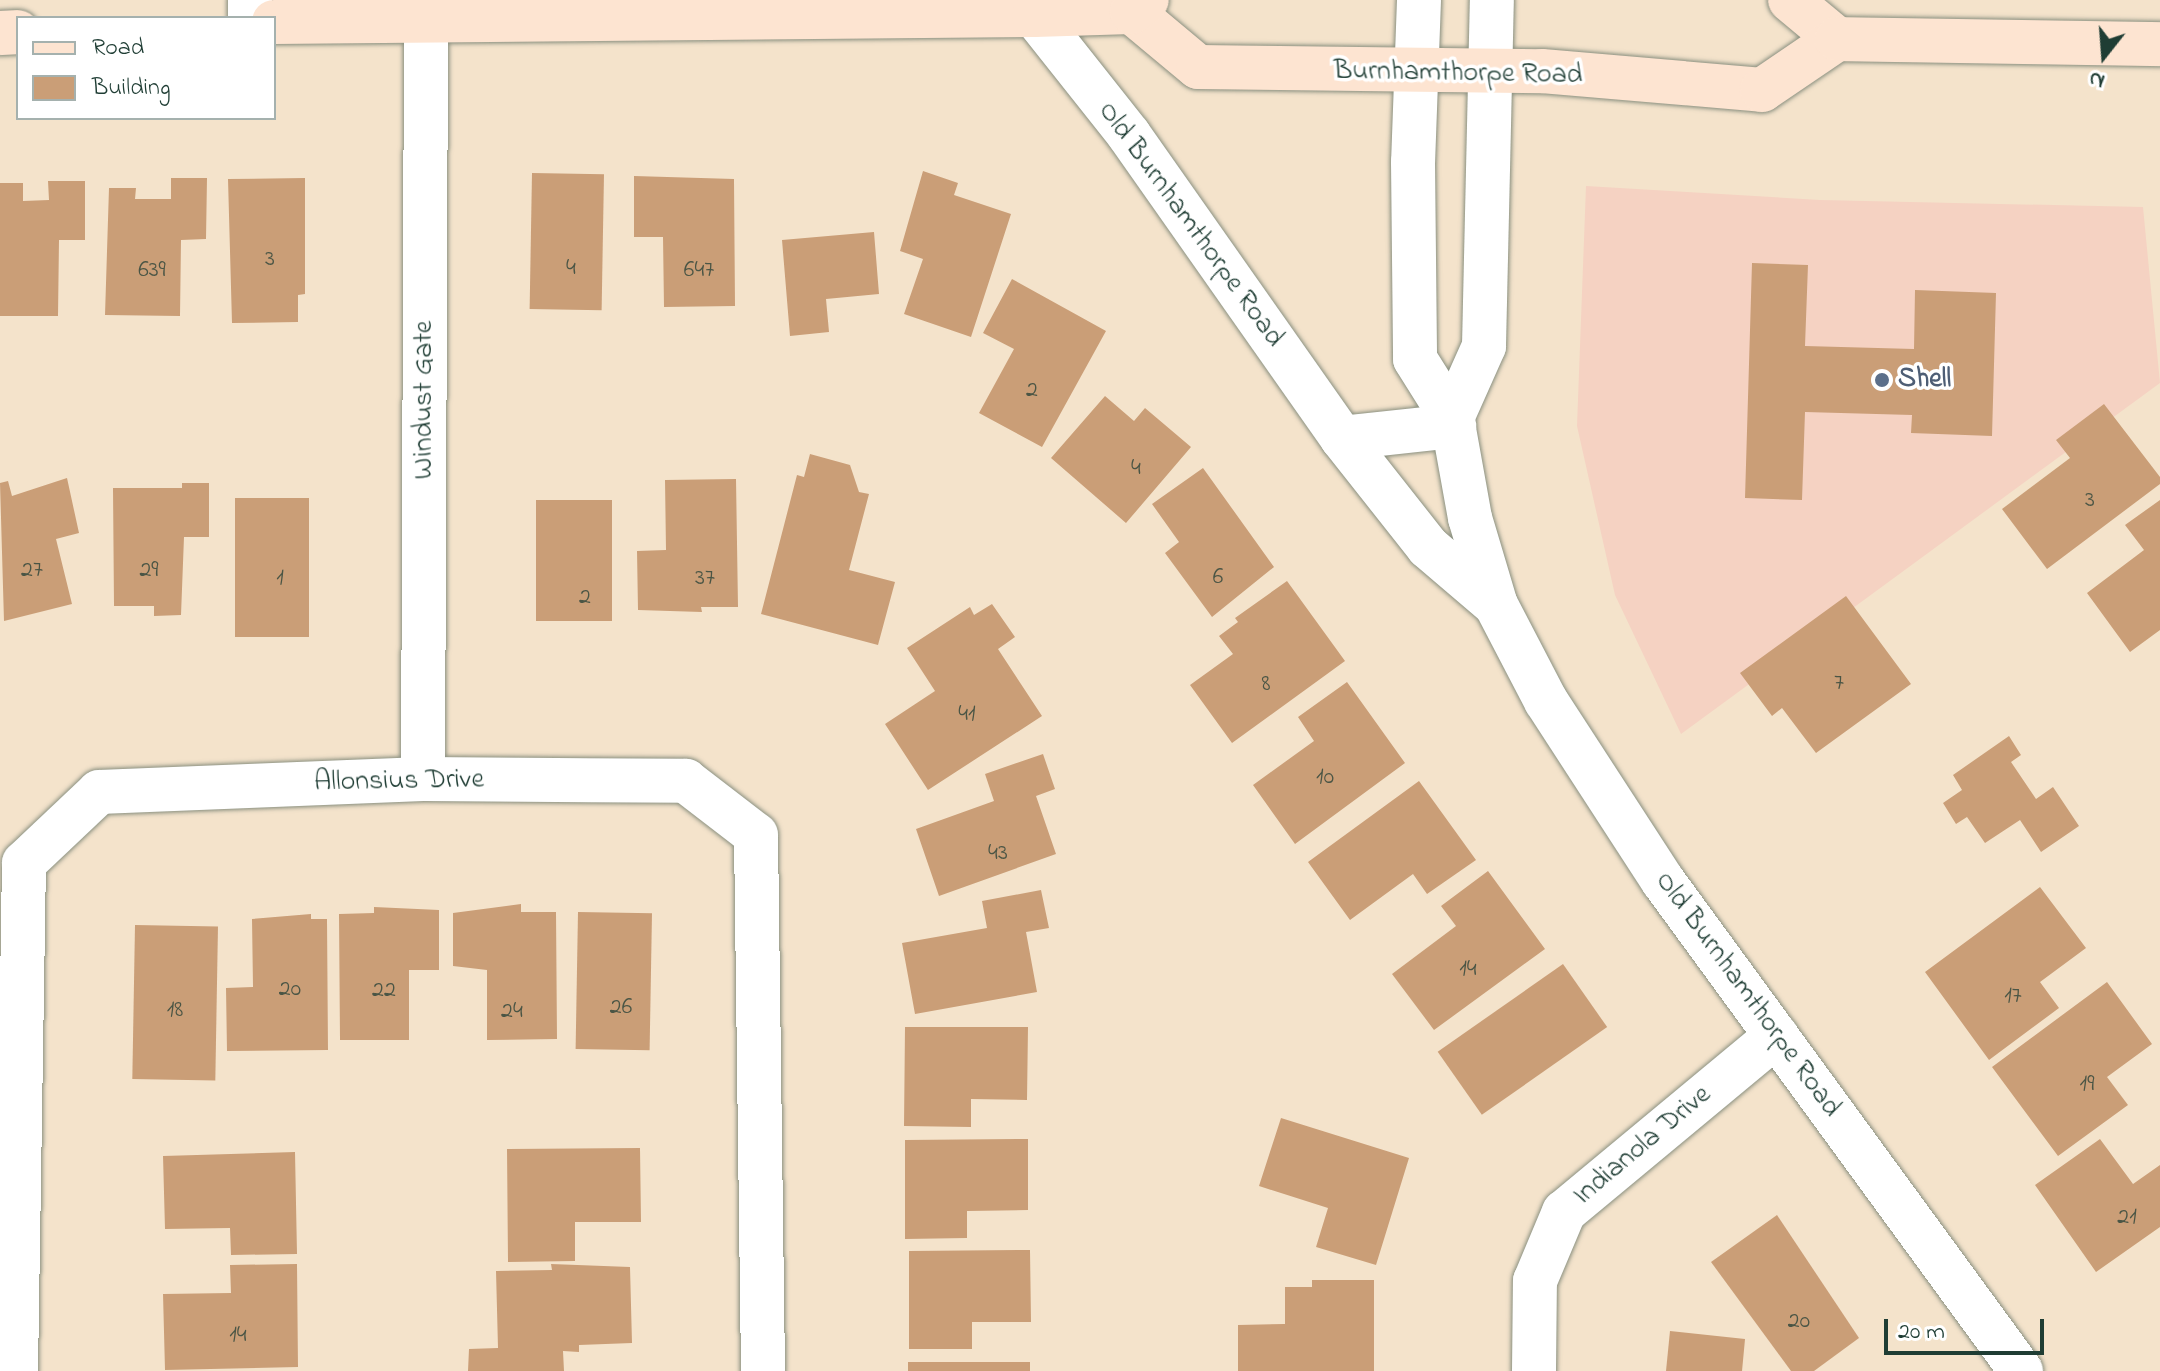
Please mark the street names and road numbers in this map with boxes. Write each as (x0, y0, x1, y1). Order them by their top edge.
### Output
street label: Burnhamthorpe Road (1333, 55, 1583, 93)
street label: Old Burnhamthorpe Road (1090, 96, 1290, 354)
street label: Windust Gate (408, 321, 442, 479)
street label: Allonsius Drive (314, 764, 484, 800)
street label: Old Burnhamthorpe Road (1647, 866, 1847, 1124)
street label: Indianola Drive (1567, 1079, 1719, 1213)

